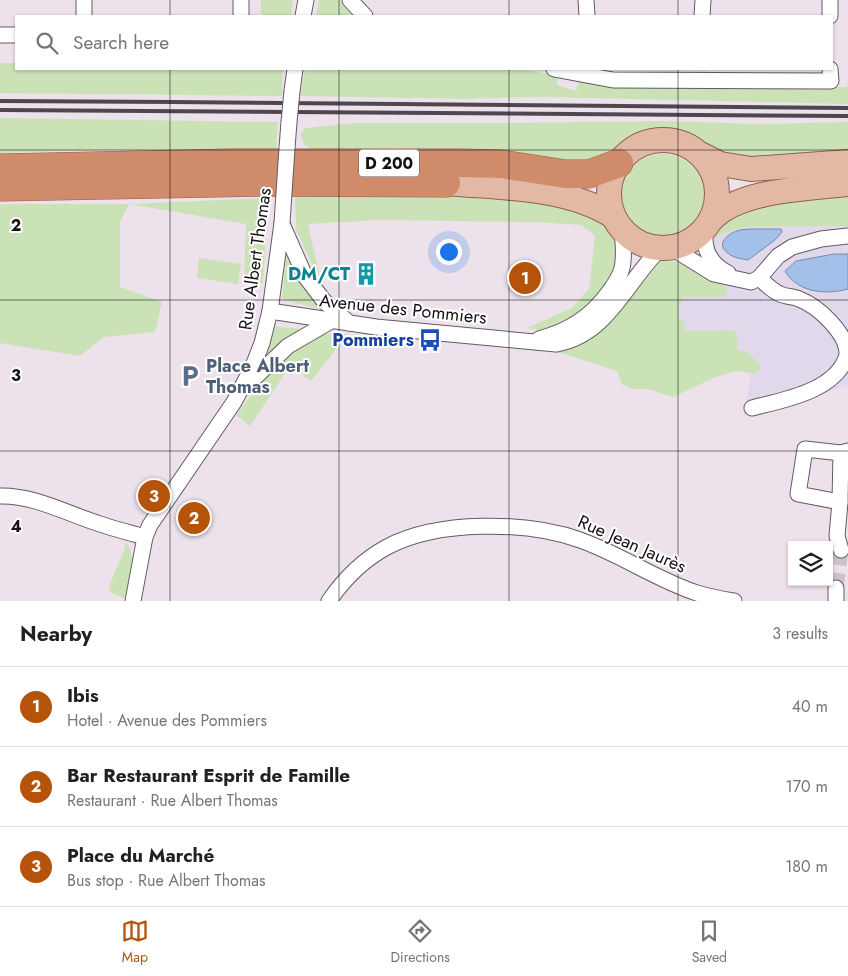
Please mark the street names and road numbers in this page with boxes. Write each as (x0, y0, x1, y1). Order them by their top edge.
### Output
road number: D 200 (359, 150, 419, 177)
street label: Rue Albert Thomas (232, 186, 278, 332)
street label: Avenue des Pommiers (318, 287, 488, 331)
street label: Rue Jean Jaurès (574, 509, 690, 579)

